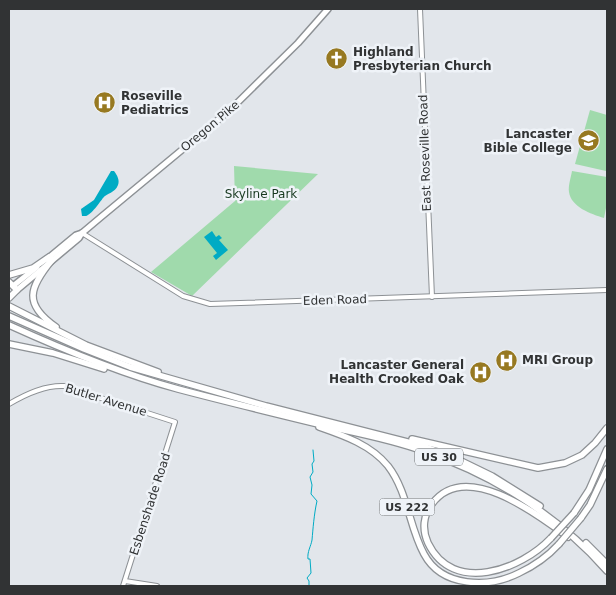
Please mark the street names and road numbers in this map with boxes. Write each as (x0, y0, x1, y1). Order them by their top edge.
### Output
street label: East Roseville Road (416, 94, 434, 212)
street label: Oregon Pike (178, 97, 242, 155)
street label: Eden Road (303, 292, 367, 308)
street label: Butler Avenue (64, 381, 148, 419)
road number: US 30 (415, 448, 463, 466)
street label: Esbenshade Road (127, 451, 173, 557)
road number: US 222 (380, 498, 434, 516)

